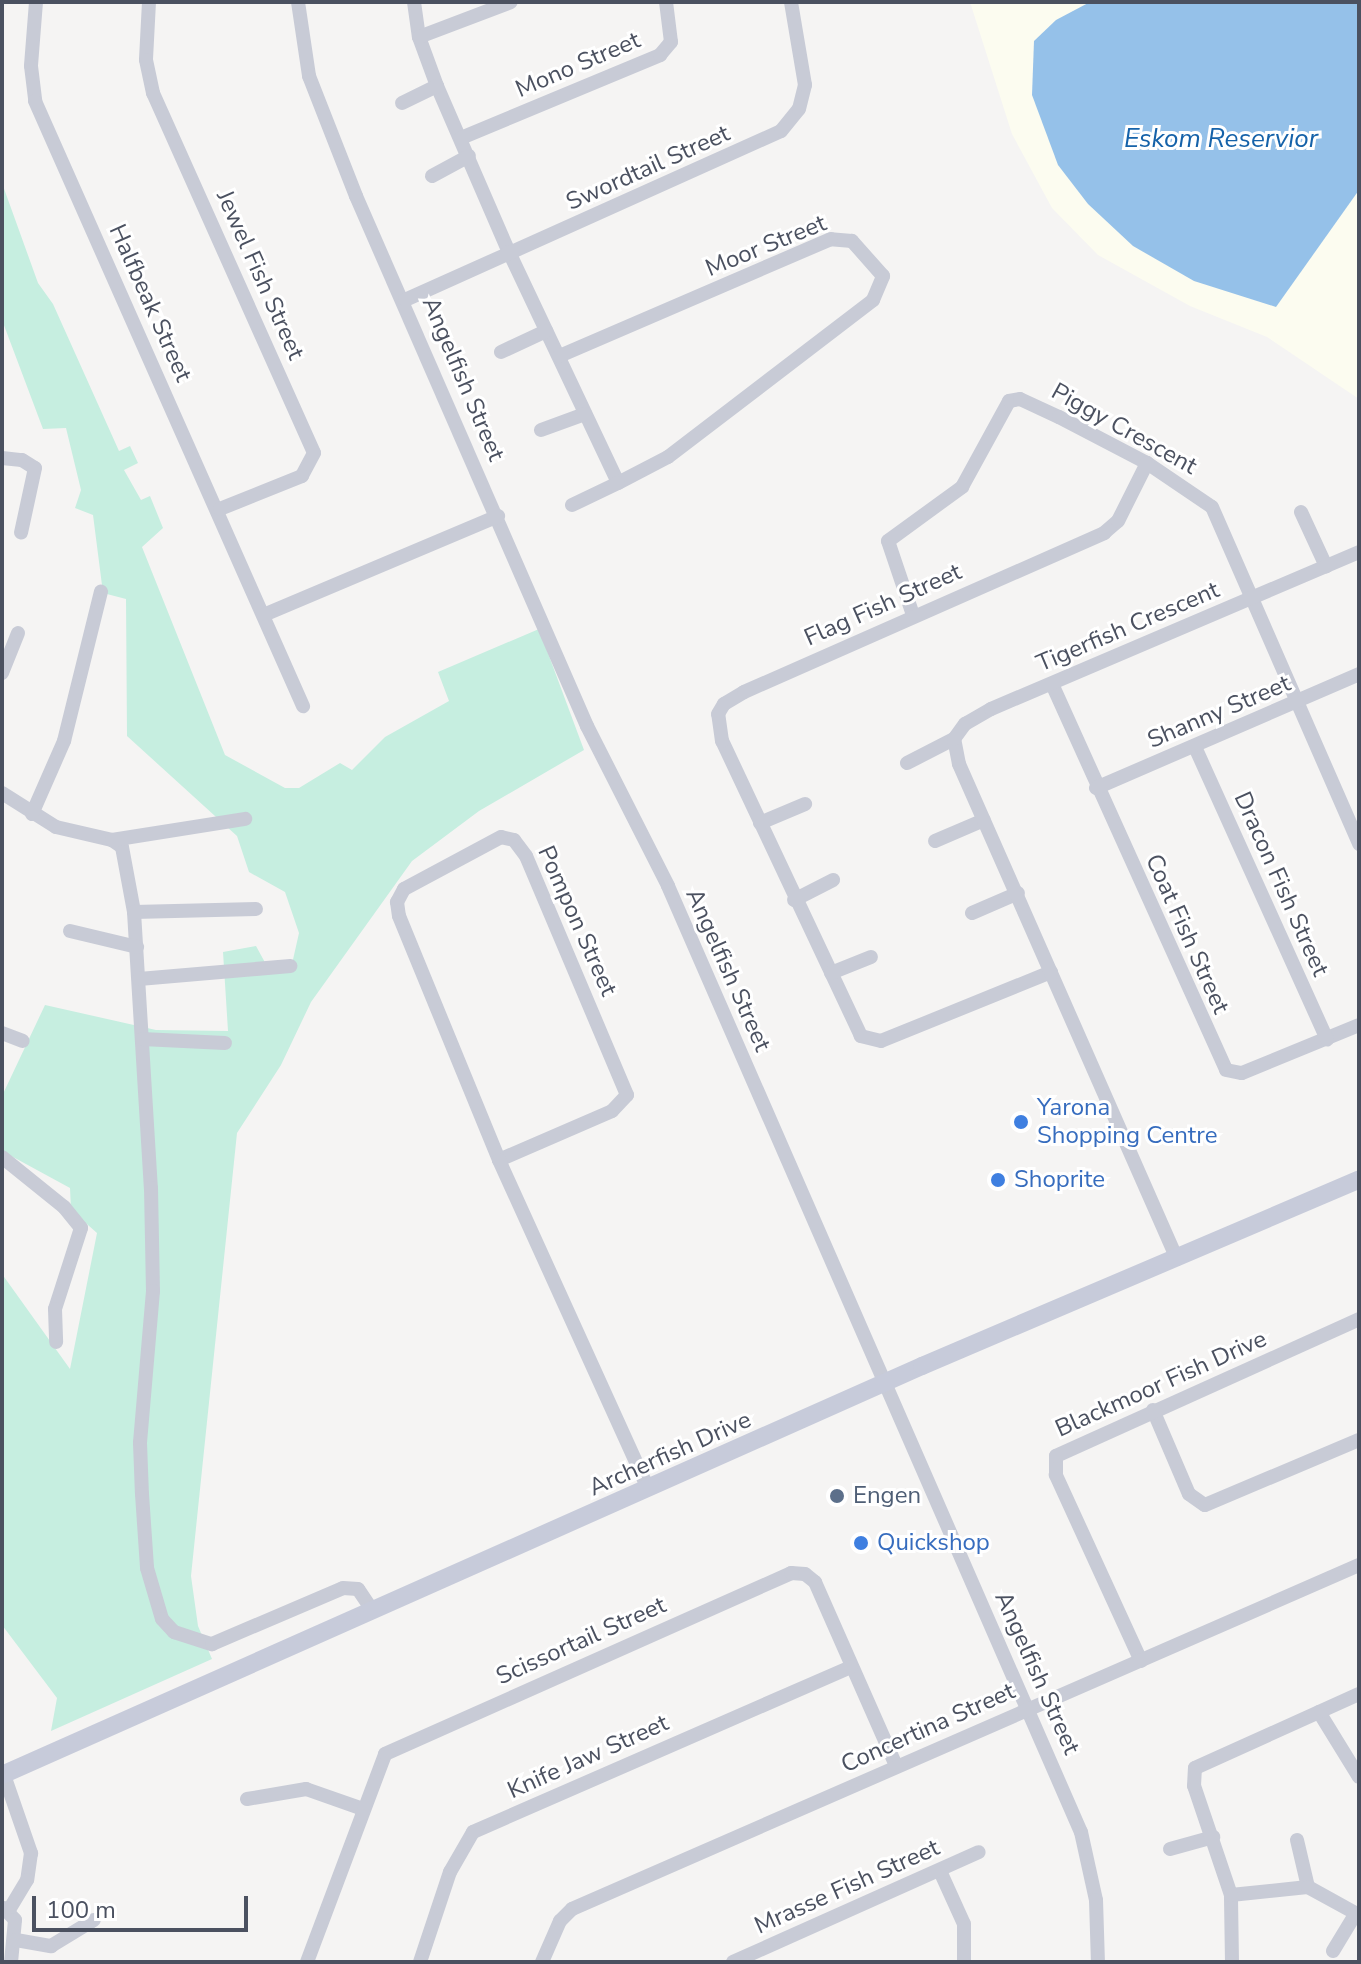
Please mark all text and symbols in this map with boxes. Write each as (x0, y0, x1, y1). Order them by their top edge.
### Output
street label: Mono Street (511, 26, 645, 104)
street label: Swordtail Street (562, 119, 734, 217)
water label: Eskom Reservior (1124, 123, 1318, 155)
street label: Jewel Fish Street (210, 186, 310, 364)
street label: Moor Street (702, 209, 830, 283)
street label: Halfbeak Street (102, 220, 198, 386)
street label: Angelfish Street (416, 293, 510, 465)
street label: Piggy Crescent (1046, 377, 1202, 481)
street label: Flag Fish Street (800, 558, 966, 652)
street label: Tigerfish Crescent (1032, 576, 1224, 678)
street label: Shanny Street (1143, 669, 1295, 755)
street label: Dracon Fish Street (1227, 787, 1335, 981)
street label: Pompon Street (531, 842, 623, 1000)
street label: Coat Fish Street (1139, 850, 1235, 1018)
street label: Angelfish Street (679, 884, 777, 1056)
place label: Yarona Shopping Centre (1037, 1094, 1217, 1150)
marker: Yarona Shopping Centre (1012, 1113, 1030, 1131)
place label: Shoprite (1014, 1166, 1105, 1194)
marker: Shoprite (989, 1171, 1007, 1189)
street label: Blackmoor Fish Drive (1051, 1324, 1271, 1444)
street label: Archerfish Drive (585, 1405, 755, 1503)
place label: Engen (853, 1482, 921, 1510)
marker: Engen (828, 1487, 846, 1505)
place label: Quickshop (877, 1529, 990, 1557)
marker: Quickshop (852, 1534, 870, 1552)
street label: Angelfish Street (988, 1587, 1086, 1759)
street label: Scissortail Street (492, 1591, 670, 1691)
street label: Concertina Street (837, 1677, 1019, 1779)
street label: Knife Jaw Street (503, 1709, 673, 1805)
street label: Mrasse Fish Street (750, 1833, 944, 1941)
scale bar (36, 1880, 252, 1930)
text: 100 m (46, 1894, 116, 1926)

